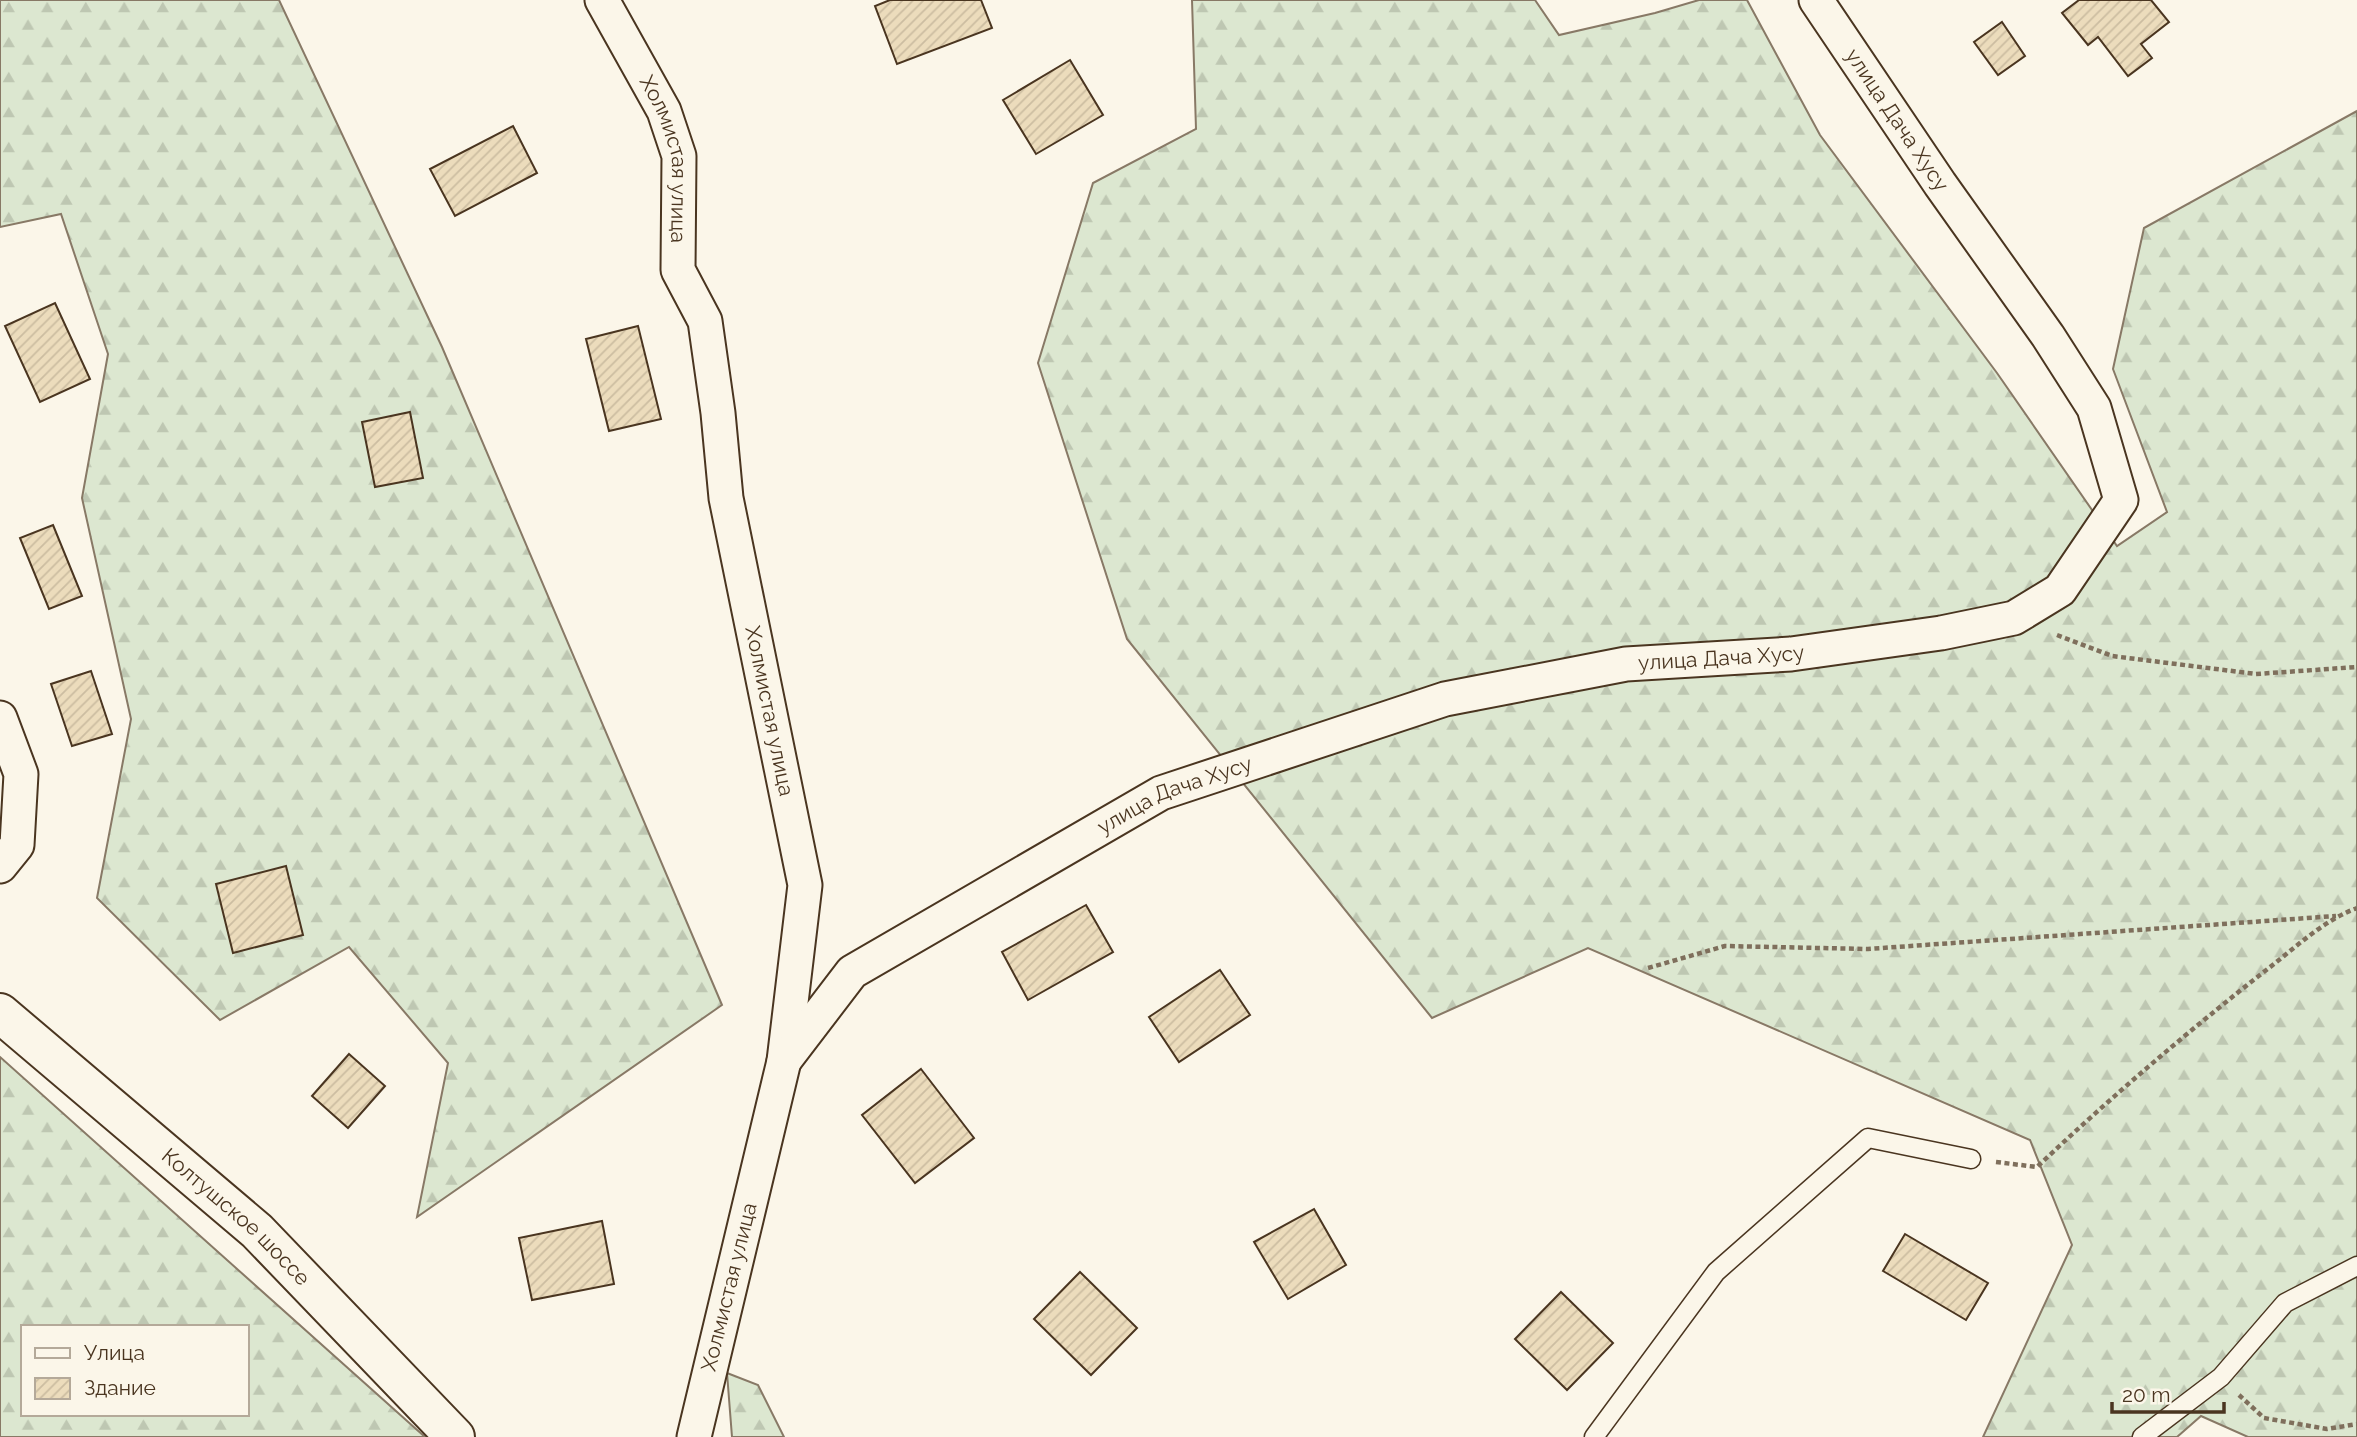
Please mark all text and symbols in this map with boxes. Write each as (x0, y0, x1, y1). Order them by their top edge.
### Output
street label: улица Дача Хусу (1840, 44, 1954, 196)
street label: Холмистая улица (635, 71, 692, 243)
street label: Холмистая улица (740, 624, 800, 798)
street label: улица Дача Хусу (1637, 639, 1806, 675)
street label: улица Дача Хусу (1093, 751, 1255, 839)
street label: Колтушское шоссе (157, 1143, 316, 1290)
street label: Холмистая улица (695, 1200, 762, 1374)
legend (21, 1325, 248, 1416)
text: Улица (84, 1340, 145, 1365)
scale bar (2112, 1370, 2224, 1414)
text: Здание (84, 1375, 156, 1400)
text: 20 m (2122, 1382, 2170, 1407)

